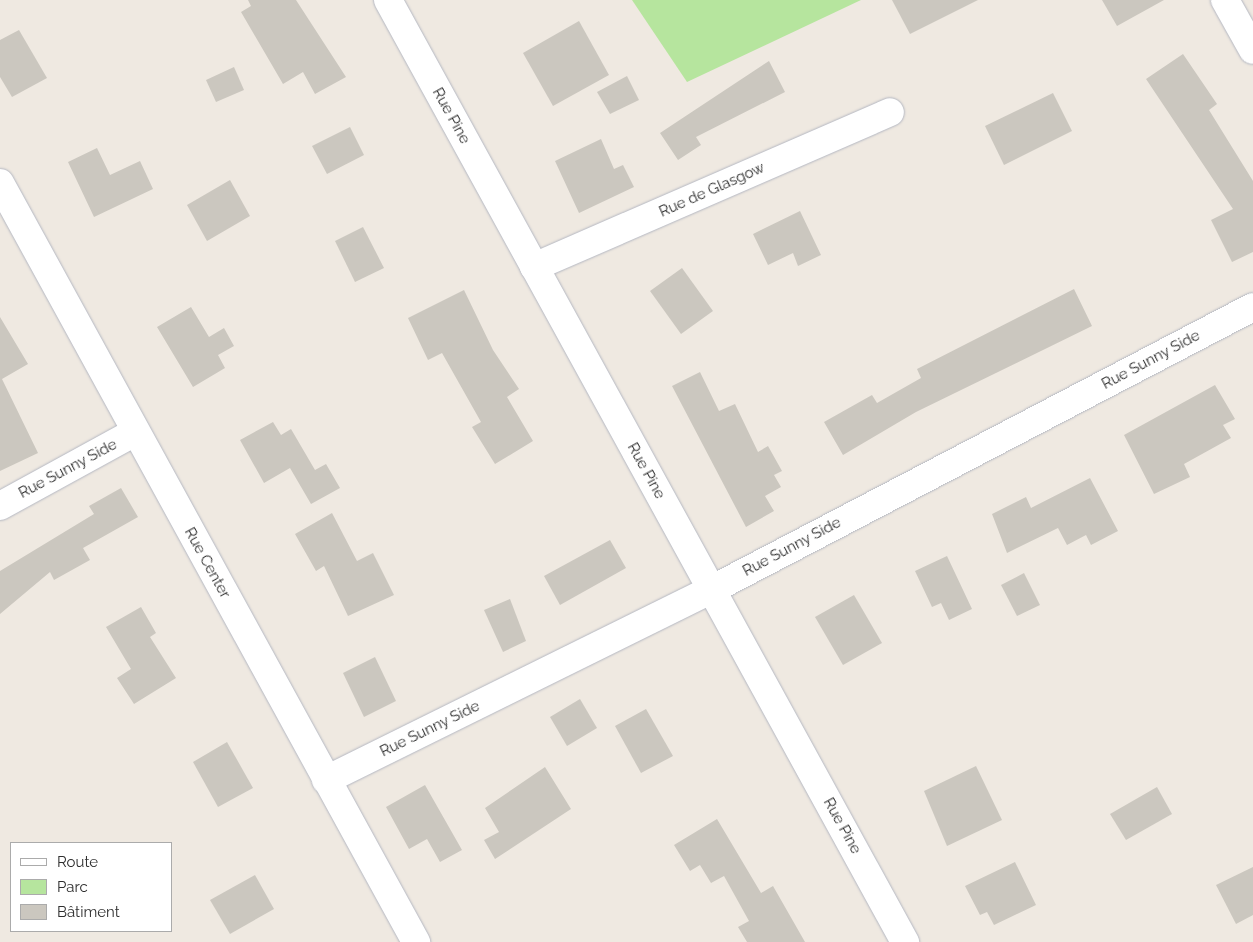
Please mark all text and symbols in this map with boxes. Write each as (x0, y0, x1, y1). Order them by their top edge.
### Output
street label: Rue Pine (428, 85, 474, 147)
street label: Rue de Glasgow (656, 159, 768, 221)
street label: Rue Sunny Side (1099, 326, 1203, 394)
street label: Rue Sunny Side (16, 435, 120, 503)
street label: Rue Pine (623, 440, 669, 502)
street label: Rue Sunny Side (740, 513, 844, 581)
street label: Rue Center (180, 525, 234, 601)
street label: Rue Sunny Side (377, 697, 483, 761)
street label: Rue Pine (819, 795, 865, 857)
legend (10, 842, 172, 932)
text: Route (57, 853, 98, 871)
text: Parc (57, 878, 88, 896)
text: Bâtiment (57, 903, 120, 921)

